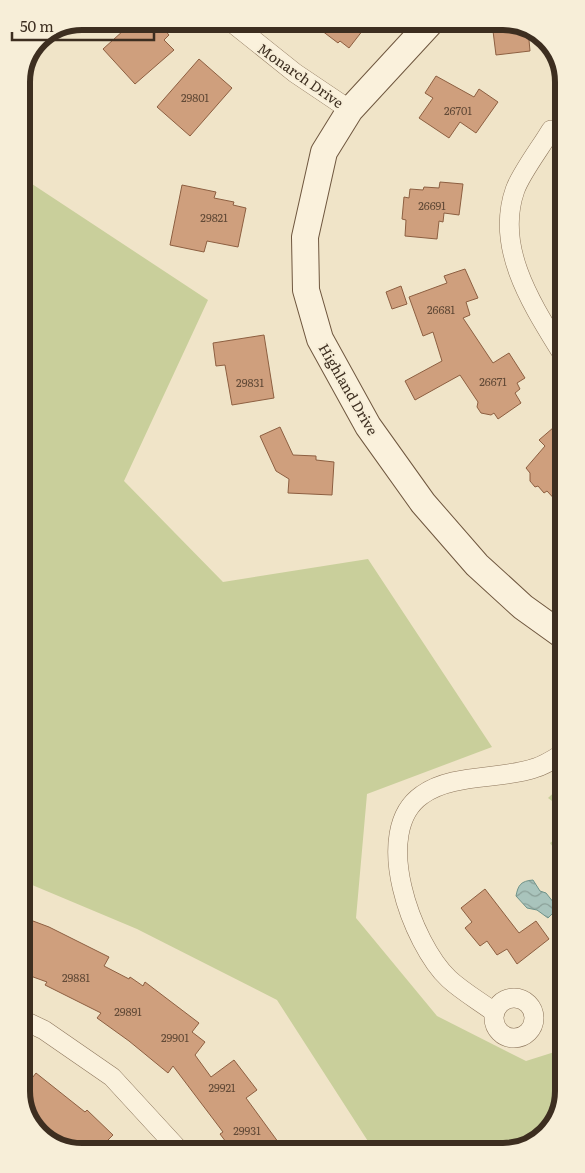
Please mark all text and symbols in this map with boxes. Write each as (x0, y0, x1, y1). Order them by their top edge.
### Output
scale bar (12, 10, 155, 42)
text: 50 m (20, 14, 54, 37)
street label: Monarch Drive (254, 38, 348, 112)
house number: 29801 (181, 89, 210, 105)
house number: 26701 (444, 102, 472, 118)
house number: 26691 (418, 197, 446, 213)
house number: 29821 (200, 209, 228, 225)
house number: 26681 (427, 301, 455, 317)
street label: Highland Drive (315, 339, 383, 439)
house number: 26671 (479, 373, 507, 389)
house number: 29831 (236, 374, 264, 390)
house number: 29881 (62, 969, 90, 985)
house number: 29891 (114, 1003, 142, 1019)
house number: 29901 (161, 1029, 189, 1045)
house number: 29921 (209, 1079, 236, 1095)
house number: 29931 (233, 1122, 261, 1138)

